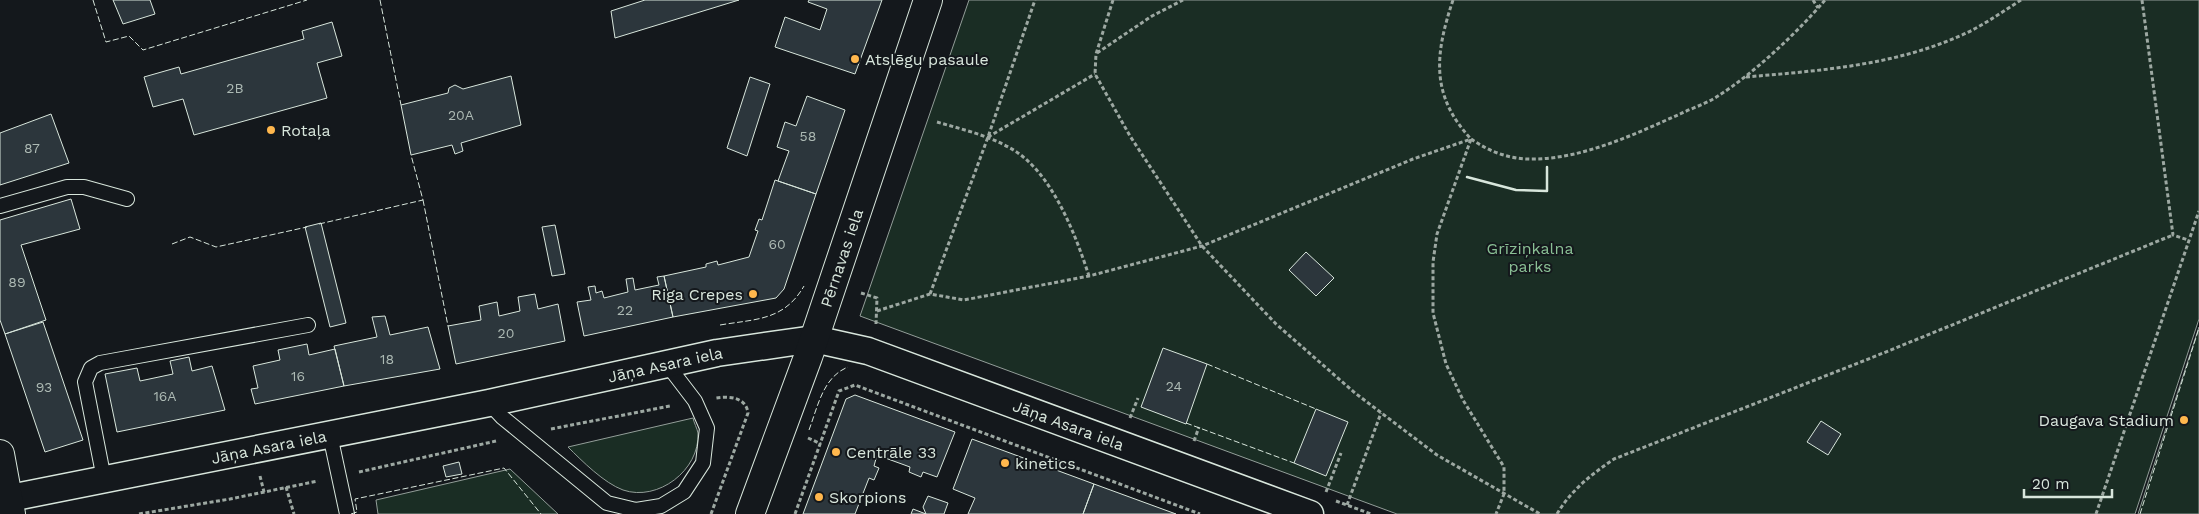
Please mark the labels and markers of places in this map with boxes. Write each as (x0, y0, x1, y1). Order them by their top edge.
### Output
place label: Atslēgu pasaule (865, 50, 989, 69)
marker: Atslēgu pasaule (849, 53, 861, 65)
place label: Rotaļa (281, 121, 331, 140)
marker: Rotaļa (265, 124, 277, 136)
place label: Riga Crepes (651, 285, 743, 304)
marker: Riga Crepes (747, 288, 759, 300)
place label: Daugava Stadium (2039, 411, 2174, 430)
marker: Daugava Stadium (2178, 414, 2190, 426)
place label: Centrāle 33 (846, 443, 936, 462)
marker: Centrāle 33 (830, 446, 842, 458)
place label: kinetics (1015, 454, 1076, 473)
marker: kinetics (999, 457, 1011, 469)
place label: Skorpions (829, 488, 906, 507)
marker: Skorpions (813, 491, 825, 503)

